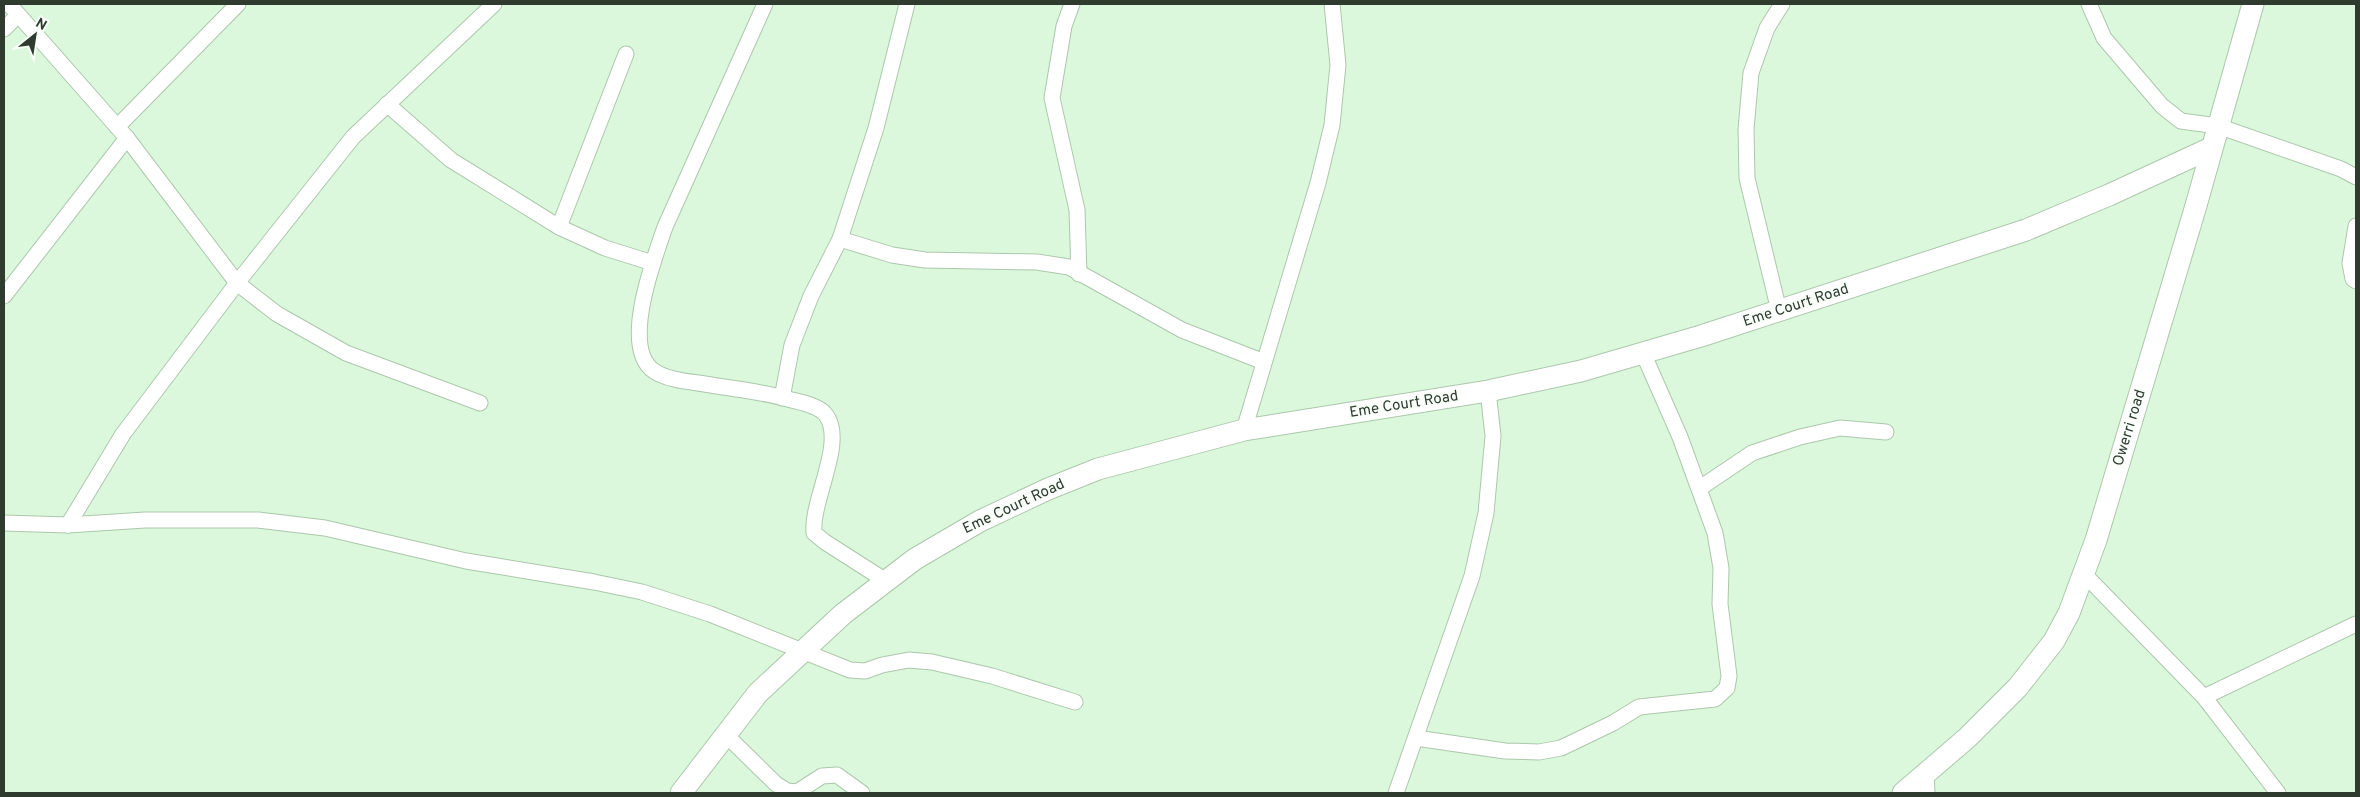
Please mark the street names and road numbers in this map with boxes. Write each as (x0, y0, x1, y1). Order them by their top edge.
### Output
street label: Eme Court Road (1741, 280, 1851, 332)
street label: Eme Court Road (1348, 387, 1460, 423)
street label: Owerri road (2109, 387, 2151, 469)
street label: Eme Court Road (960, 475, 1068, 539)

